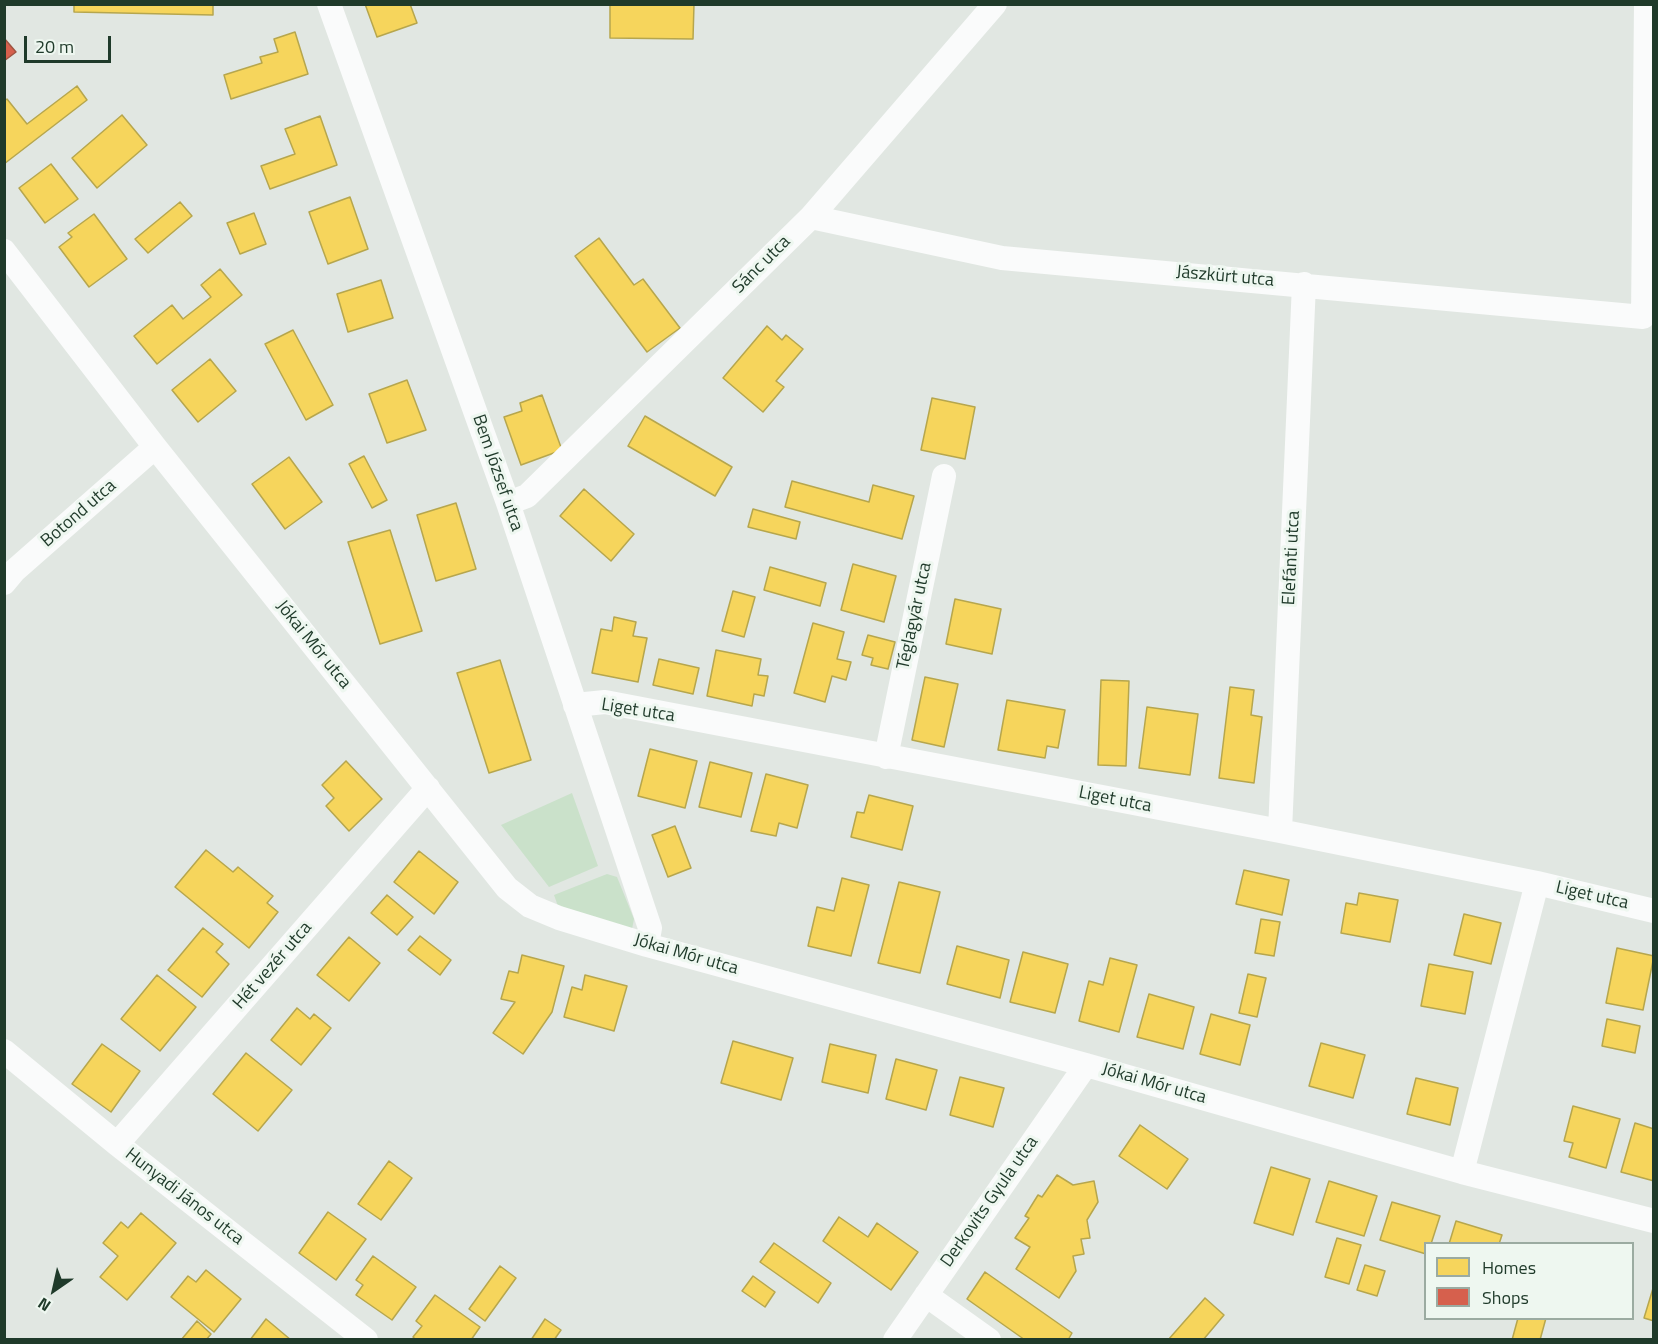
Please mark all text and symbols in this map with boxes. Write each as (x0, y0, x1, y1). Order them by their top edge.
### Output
scale bar (27, 24, 114, 62)
text: 20 m (35, 33, 74, 60)
street label: Sánc utca (729, 232, 795, 298)
street label: Jászkürt utca (1175, 262, 1275, 292)
street label: Bem József utca (467, 412, 527, 534)
street label: Botond utca (37, 476, 121, 552)
street label: Elefánti utca (1279, 510, 1305, 606)
street label: Téglagyár utca (893, 560, 937, 672)
street label: Jókai Mór utca (271, 596, 355, 694)
street label: Liget utca (600, 695, 676, 727)
street label: Liget utca (1077, 782, 1153, 818)
street label: Liget utca (1554, 877, 1630, 915)
street label: Hét vezér utca (229, 918, 317, 1014)
street label: Jókai Mór utca (631, 930, 741, 980)
street label: Jókai Mór utca (1099, 1059, 1209, 1109)
street label: Derkovits Gyula utca (937, 1132, 1043, 1272)
street label: Hunyadi János utca (120, 1144, 248, 1250)
legend (1424, 1242, 1634, 1320)
text: Homes (1482, 1254, 1536, 1281)
north arrow (24, 1260, 84, 1320)
text: Shops (1482, 1284, 1529, 1311)
text: N (33, 1292, 55, 1318)

